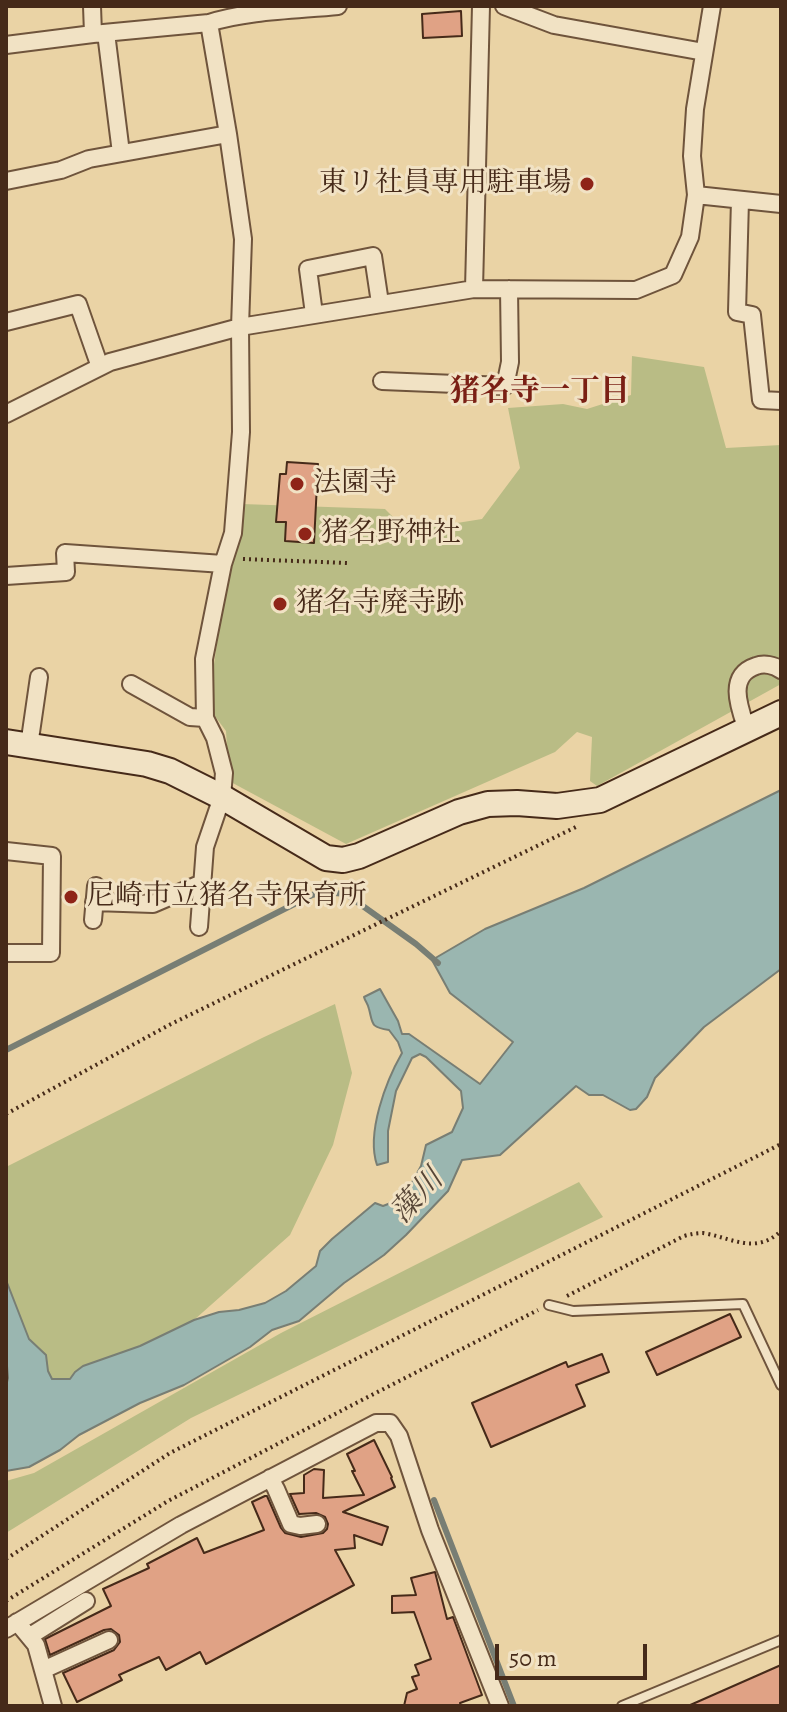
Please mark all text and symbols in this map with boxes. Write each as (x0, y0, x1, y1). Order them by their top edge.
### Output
place label: 東リ社員専用駐車場 (319, 167, 571, 201)
marker: 東リ社員専用駐車場 (578, 175, 596, 193)
district label: 猪名寺一丁目 (450, 375, 630, 411)
place label: 法園寺 (313, 467, 397, 501)
marker: 法園寺 (288, 475, 306, 493)
place label: 猪名野神社 (321, 517, 461, 551)
marker: 猪名野神社 (296, 525, 314, 543)
place label: 猪名寺廃寺跡 (296, 587, 464, 621)
marker: 猪名寺廃寺跡 (271, 595, 289, 613)
place label: 尼崎市立猪名寺保育所 (87, 880, 367, 914)
marker: 尼崎市立猪名寺保育所 (62, 888, 80, 906)
water label: 藻川 (384, 1163, 452, 1231)
scale bar (499, 1628, 651, 1678)
text: 50 m (509, 1642, 557, 1674)

